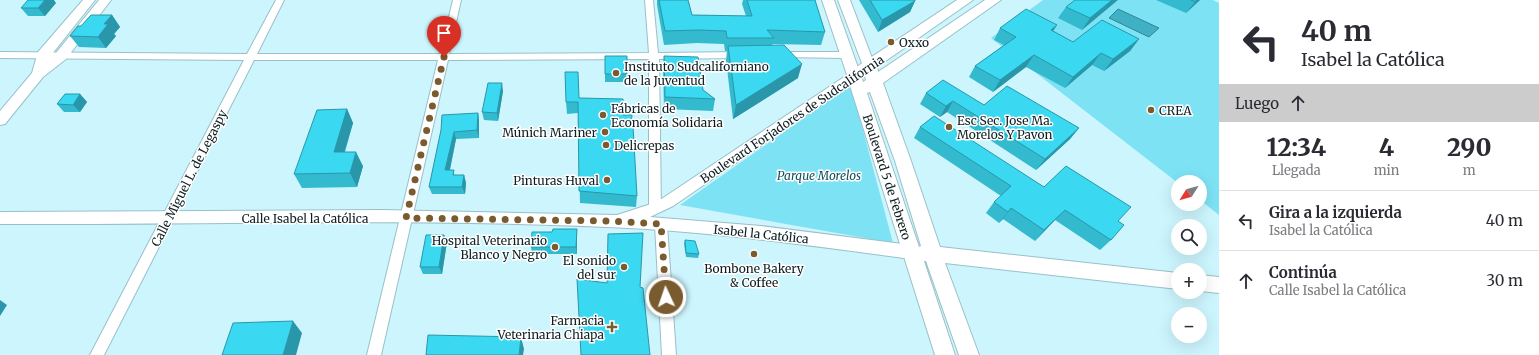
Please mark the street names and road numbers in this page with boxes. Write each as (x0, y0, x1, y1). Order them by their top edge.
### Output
street label: Boulevard Forjadores de Sudcalifornia (697, 51, 887, 186)
street label: Calle Miguel L. de Legaspy (148, 107, 230, 249)
street label: Boulevard 5 de Febrero (860, 112, 914, 242)
street label: Calle Isabel la Católica (242, 211, 369, 226)
street label: Isabel la Católica (713, 222, 810, 247)

